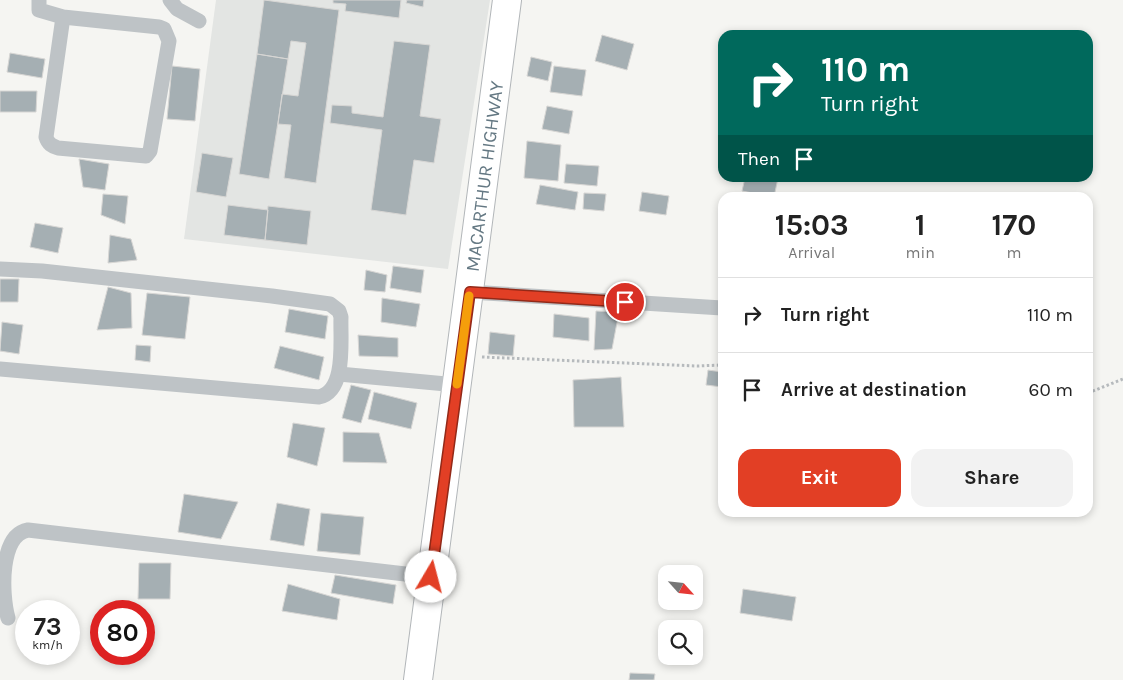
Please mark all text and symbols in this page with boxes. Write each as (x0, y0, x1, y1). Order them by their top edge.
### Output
text: 110 m (821, 49, 910, 90)
icon: right (738, 50, 803, 115)
street label: MACARTHUR HIGHWAY (462, 79, 508, 273)
text: Turn right (821, 91, 919, 117)
icon: arrive (790, 145, 818, 173)
text: Then (738, 148, 780, 170)
text: 15:03 (775, 207, 849, 243)
text: 1 (915, 207, 925, 243)
text: 170 (992, 207, 1036, 243)
text: Arrival (788, 243, 835, 262)
text: min (905, 243, 935, 262)
text: m (1006, 243, 1021, 262)
pin (604, 281, 646, 323)
icon: arrive (611, 288, 639, 316)
icon: right (738, 301, 766, 329)
text: Turn right (781, 304, 870, 326)
text: 110 m (1027, 304, 1073, 326)
icon: arrive (738, 376, 766, 404)
text: Arrive at destination (781, 379, 967, 401)
text: 60 m (1029, 379, 1073, 401)
button: Exit (738, 449, 901, 507)
button: Share (911, 449, 1073, 507)
position arrow (404, 550, 456, 602)
north arrow (658, 565, 702, 610)
map controls (658, 565, 703, 665)
speed limit sign: 80 (90, 600, 155, 665)
text: 73 (33, 612, 61, 641)
button: search (658, 620, 703, 665)
text: km/h (32, 638, 63, 652)

